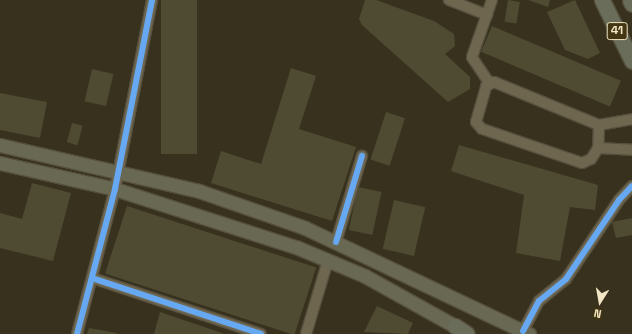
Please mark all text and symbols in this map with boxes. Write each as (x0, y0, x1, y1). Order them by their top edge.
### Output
road number: 41 (606, 21, 628, 41)
north arrow (580, 282, 620, 322)
text: N (593, 306, 603, 321)

